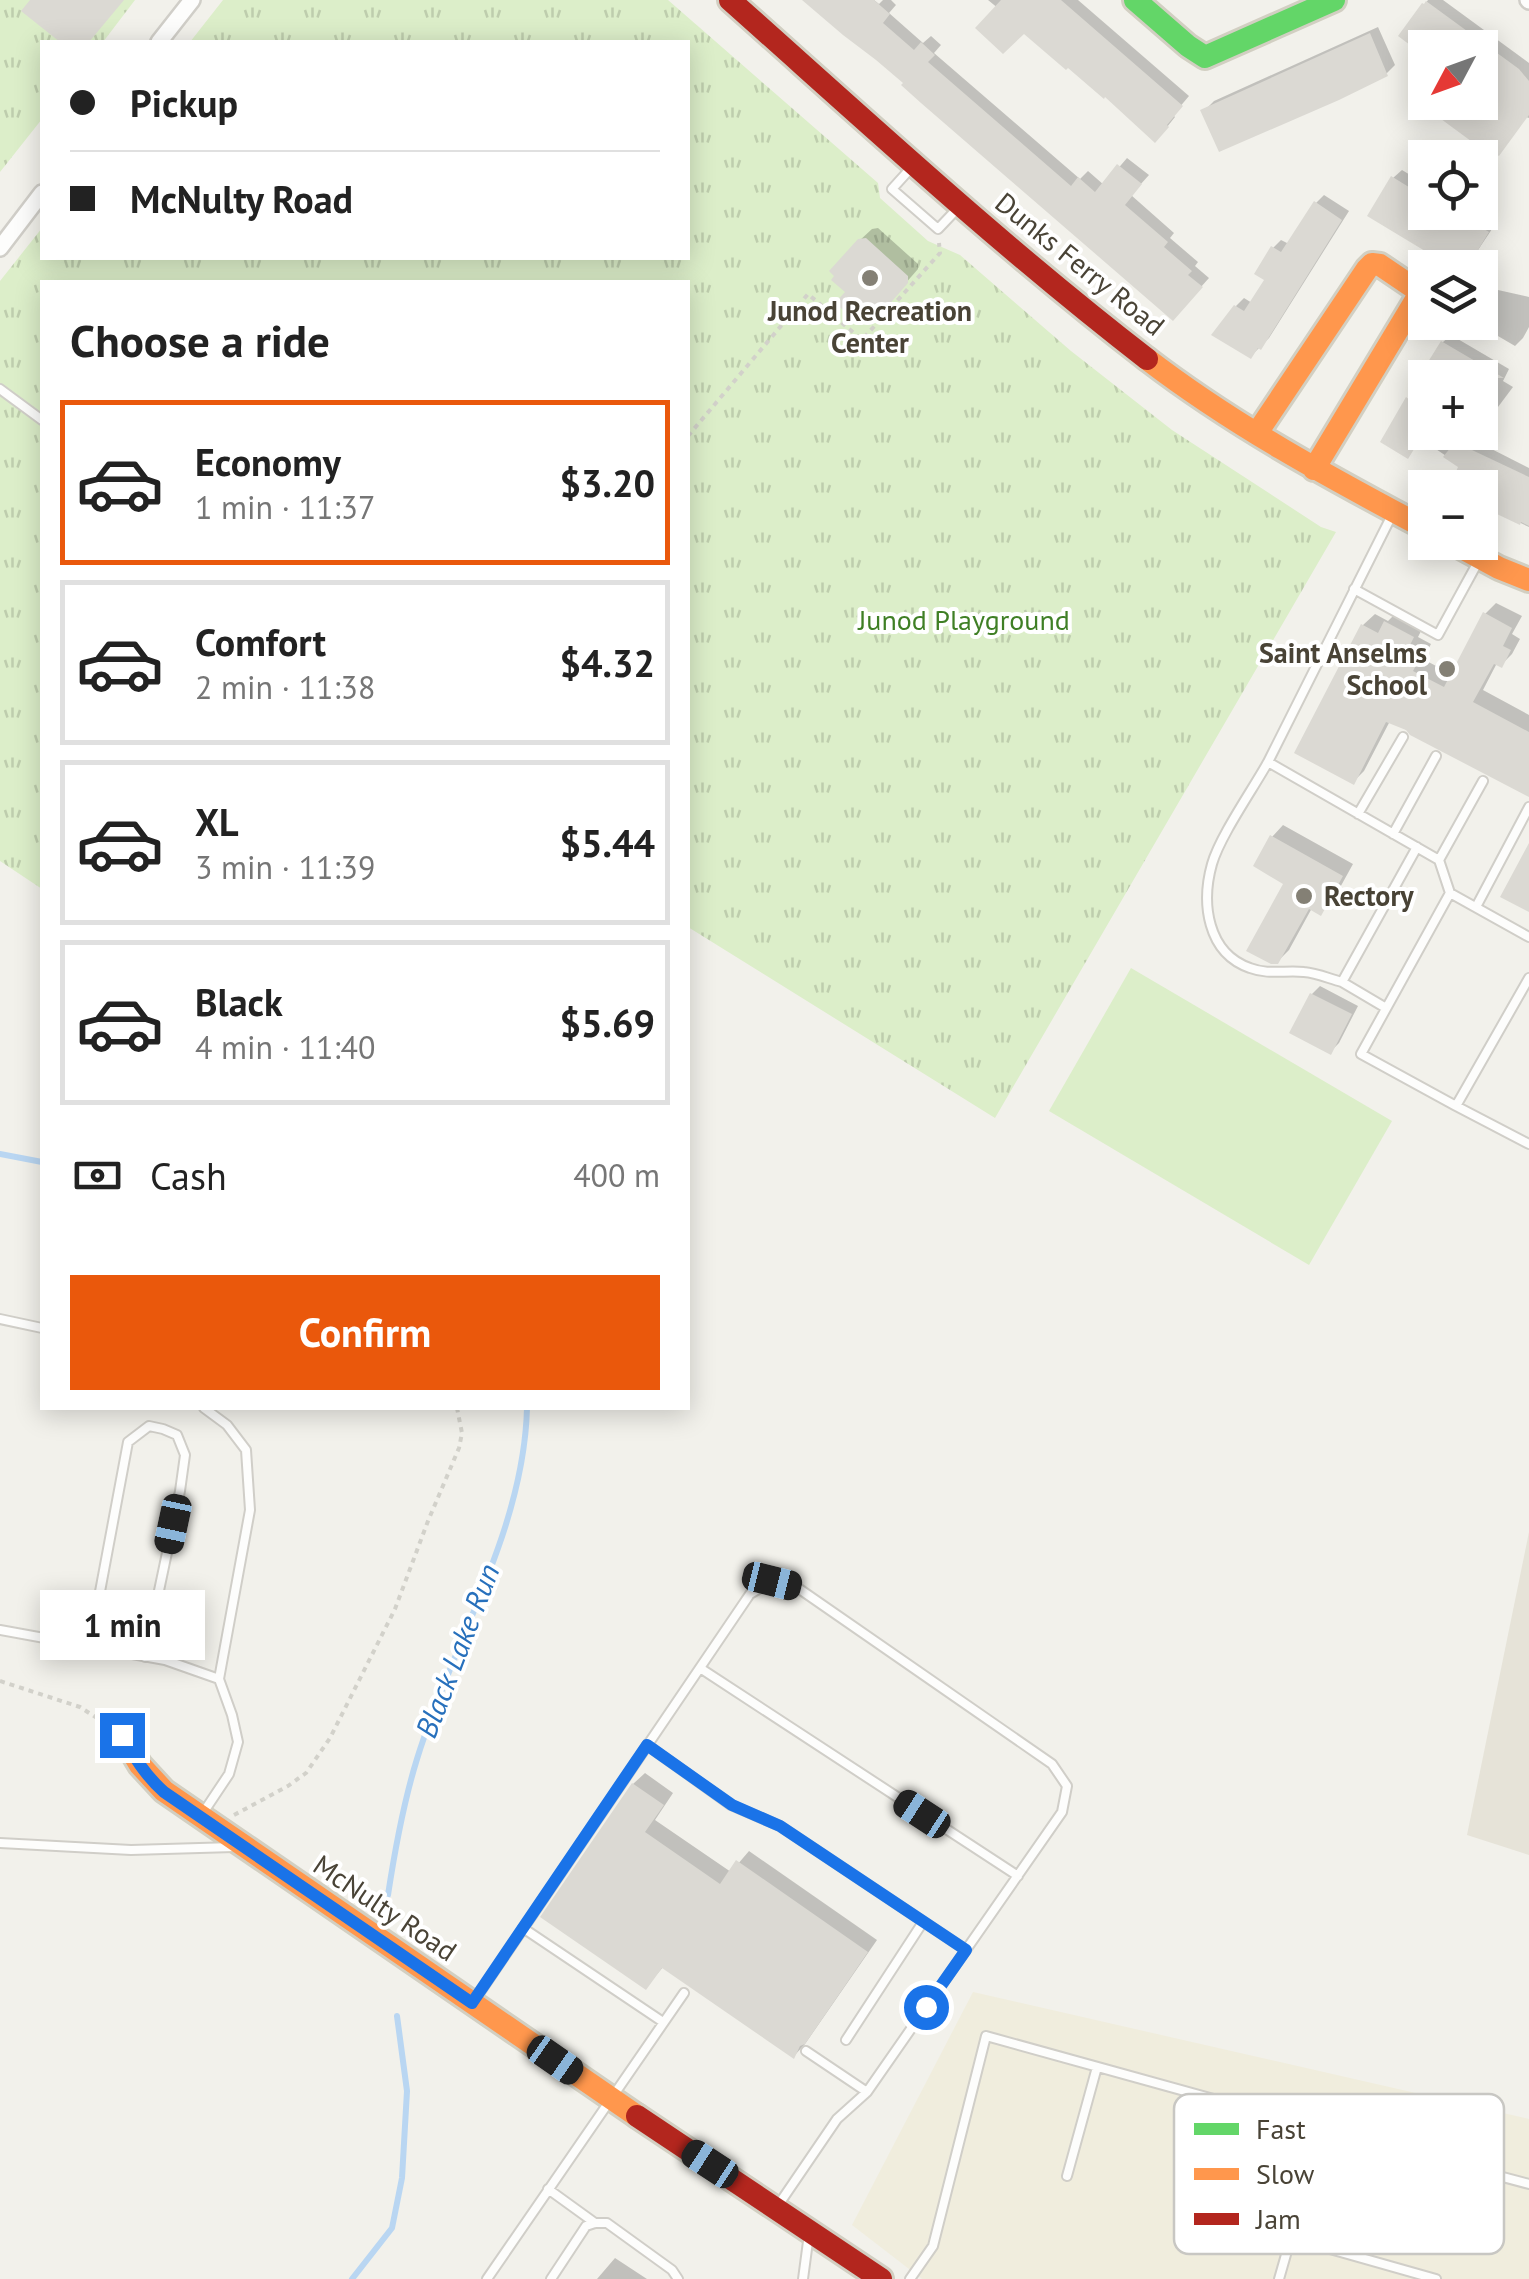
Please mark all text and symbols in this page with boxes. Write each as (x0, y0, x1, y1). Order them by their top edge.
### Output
north arrow (1408, 30, 1498, 120)
map controls (1408, 30, 1498, 560)
text: Pickup (130, 78, 238, 127)
button: locate (1408, 140, 1498, 230)
text: McNulty Road (130, 174, 353, 223)
street label: Dunks Ferry Road (988, 184, 1173, 343)
button: layers (1408, 250, 1498, 340)
marker: Junod Recreation Center (859, 267, 881, 289)
place label: Junod Recreation Center (767, 292, 972, 361)
text: Choose a ride (70, 311, 330, 369)
button: + (1408, 360, 1498, 450)
text: Economy (195, 437, 341, 486)
icon: car (75, 438, 165, 528)
text: $3.20 (559, 458, 655, 507)
button: − (1408, 470, 1498, 560)
text: 1 min · 11:37 (195, 486, 375, 528)
park label: Junod Playground (857, 601, 1070, 638)
text: Comfort (195, 617, 326, 666)
icon: car (75, 618, 165, 708)
place label: Saint Anselms School (1259, 634, 1428, 703)
text: $4.32 (559, 638, 655, 687)
marker: Saint Anselms School (1436, 658, 1458, 680)
text: 2 min · 11:38 (195, 666, 375, 708)
text: XL (195, 797, 239, 846)
icon: car (75, 798, 165, 888)
text: $5.44 (559, 818, 655, 867)
text: 3 min · 11:39 (195, 846, 375, 888)
place label: Rectory (1324, 877, 1414, 914)
marker: Rectory (1293, 885, 1315, 907)
text: Black (195, 977, 283, 1026)
icon: car (75, 978, 165, 1068)
text: $5.69 (559, 998, 655, 1047)
text: 4 min · 11:40 (195, 1026, 375, 1068)
icon: cash (70, 1148, 125, 1203)
text: Cash (150, 1151, 227, 1200)
text: 400 m (573, 1154, 660, 1196)
button: Confirm (70, 1275, 660, 1390)
car (152, 1492, 194, 1556)
water label: Black Lake Run (406, 1558, 508, 1743)
car (739, 1559, 805, 1603)
callout: 1 min (39, 1590, 204, 1660)
text: 1 min (83, 1604, 162, 1646)
route end (100, 1713, 145, 1758)
car (889, 1785, 955, 1843)
street label: McNulty Road (306, 1846, 464, 1969)
route start (904, 1985, 949, 2030)
car (522, 2031, 588, 2089)
legend (1174, 2094, 1504, 2254)
text: Fast (1256, 2110, 1306, 2147)
car (677, 2135, 743, 2193)
text: Slow (1256, 2155, 1315, 2192)
text: Jam (1255, 2200, 1301, 2237)

